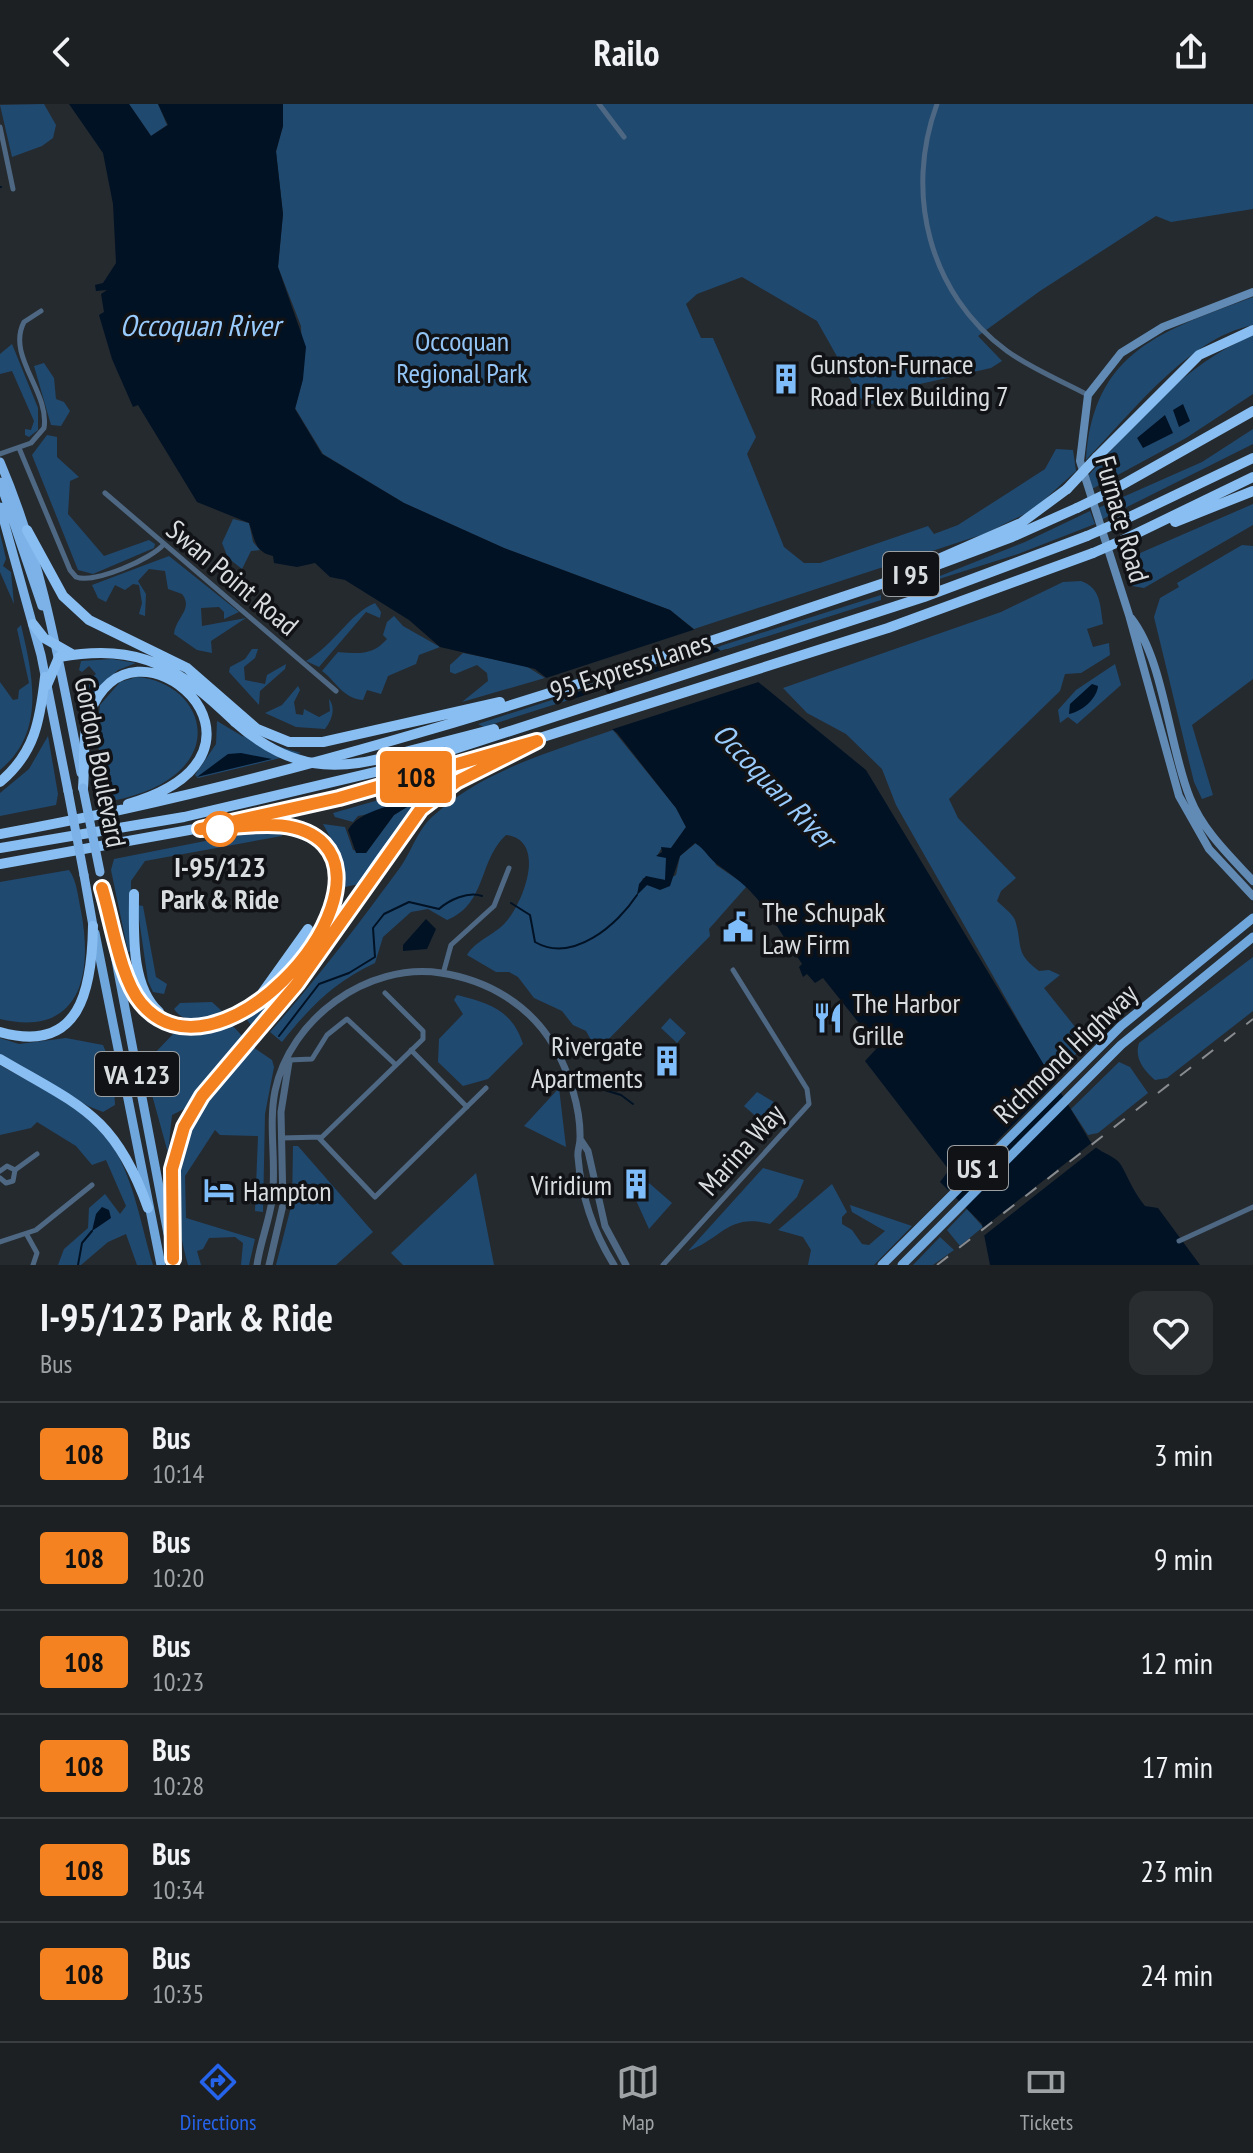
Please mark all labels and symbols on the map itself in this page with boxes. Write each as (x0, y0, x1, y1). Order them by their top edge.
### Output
water label: Occoquan River (120, 305, 284, 344)
park label: Occoquan Regional Park (396, 322, 528, 391)
place label: Gunston-Furnace Road Flex Building 7 (810, 345, 1009, 414)
building icon: Gunston-Furnace Road Flex Building 7 (769, 362, 803, 396)
street label: Furnace Road (1087, 452, 1159, 586)
street label: Swan Point Road (159, 511, 307, 643)
road number: I 95 (883, 552, 939, 596)
street label: 95 Express Lanes (545, 623, 715, 709)
street label: Gordon Boulevard (66, 674, 136, 850)
water label: Occoquan River (705, 714, 847, 859)
line badge: 108 (370, 751, 462, 803)
marker: I-95/123 Park & Ride (203, 812, 237, 846)
place label: I-95/123 Park & Ride (161, 848, 279, 917)
place label: The Schupak Law Firm (762, 893, 885, 962)
public building icon: The Schupak Law Firm (721, 910, 755, 944)
street label: Richmond Highway (985, 975, 1145, 1131)
place label: The Harbor Grille (852, 984, 960, 1053)
restaurant icon: The Harbor Grille (811, 1001, 845, 1035)
place label: Rivergate Apartments (531, 1027, 643, 1096)
building icon: Rivergate Apartments (650, 1044, 684, 1078)
road number: VA 123 (95, 1052, 179, 1096)
street label: Marina Way (690, 1095, 792, 1203)
road number: US 1 (948, 1146, 1008, 1190)
place label: Viridium (530, 1166, 612, 1203)
building icon: Viridium (619, 1167, 653, 1201)
place label: Hampton (243, 1172, 331, 1209)
hotel icon: Hampton (202, 1173, 236, 1207)

